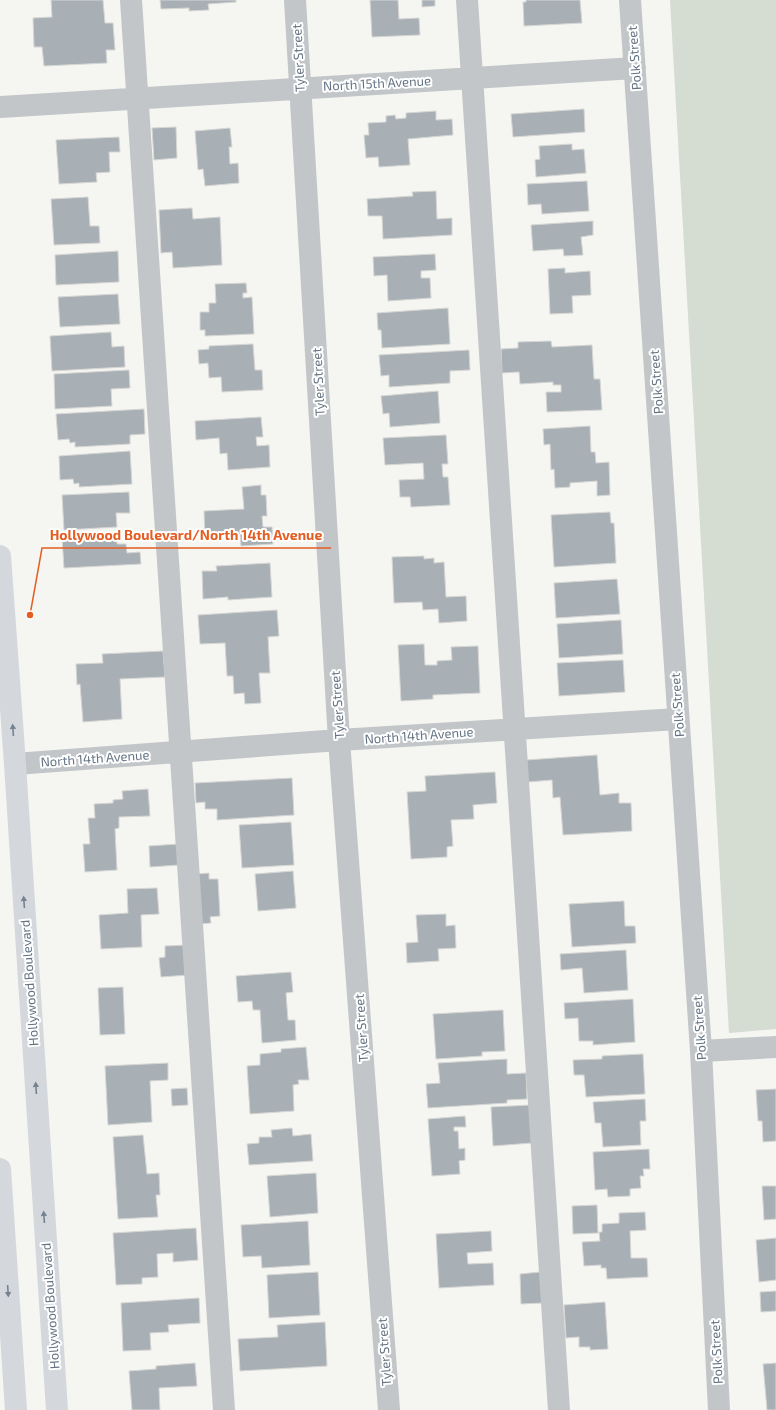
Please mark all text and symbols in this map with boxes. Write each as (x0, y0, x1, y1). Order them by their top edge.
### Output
street label: Tyler Street (288, 23, 308, 93)
street label: Polk Street (624, 25, 644, 91)
street label: North 15th Avenue (323, 72, 431, 94)
street label: Tyler Street (308, 347, 328, 417)
street label: Polk Street (646, 349, 666, 415)
callout: Hollywood Boulevard/North 14th Avenue (42, 522, 331, 548)
text: Hollywood Boulevard/North 14th Avenue (50, 526, 322, 543)
street label: Tyler Street (327, 670, 347, 740)
street label: Polk Street (667, 672, 687, 738)
street label: North 14th Avenue (364, 723, 474, 747)
one-way arrow (9, 724, 16, 736)
street label: North 14th Avenue (40, 746, 150, 770)
one-way arrow (21, 896, 28, 908)
street label: Hollywood Boulevard (17, 919, 41, 1047)
street label: Tyler Street (351, 993, 371, 1063)
street label: Polk Street (689, 995, 709, 1061)
one-way arrow (33, 1082, 40, 1094)
one-way arrow (41, 1211, 48, 1223)
street label: Hollywood Boulevard (38, 1242, 62, 1370)
one-way arrow (5, 1285, 12, 1297)
street label: Tyler Street (374, 1317, 394, 1387)
street label: Polk Street (706, 1319, 726, 1385)

